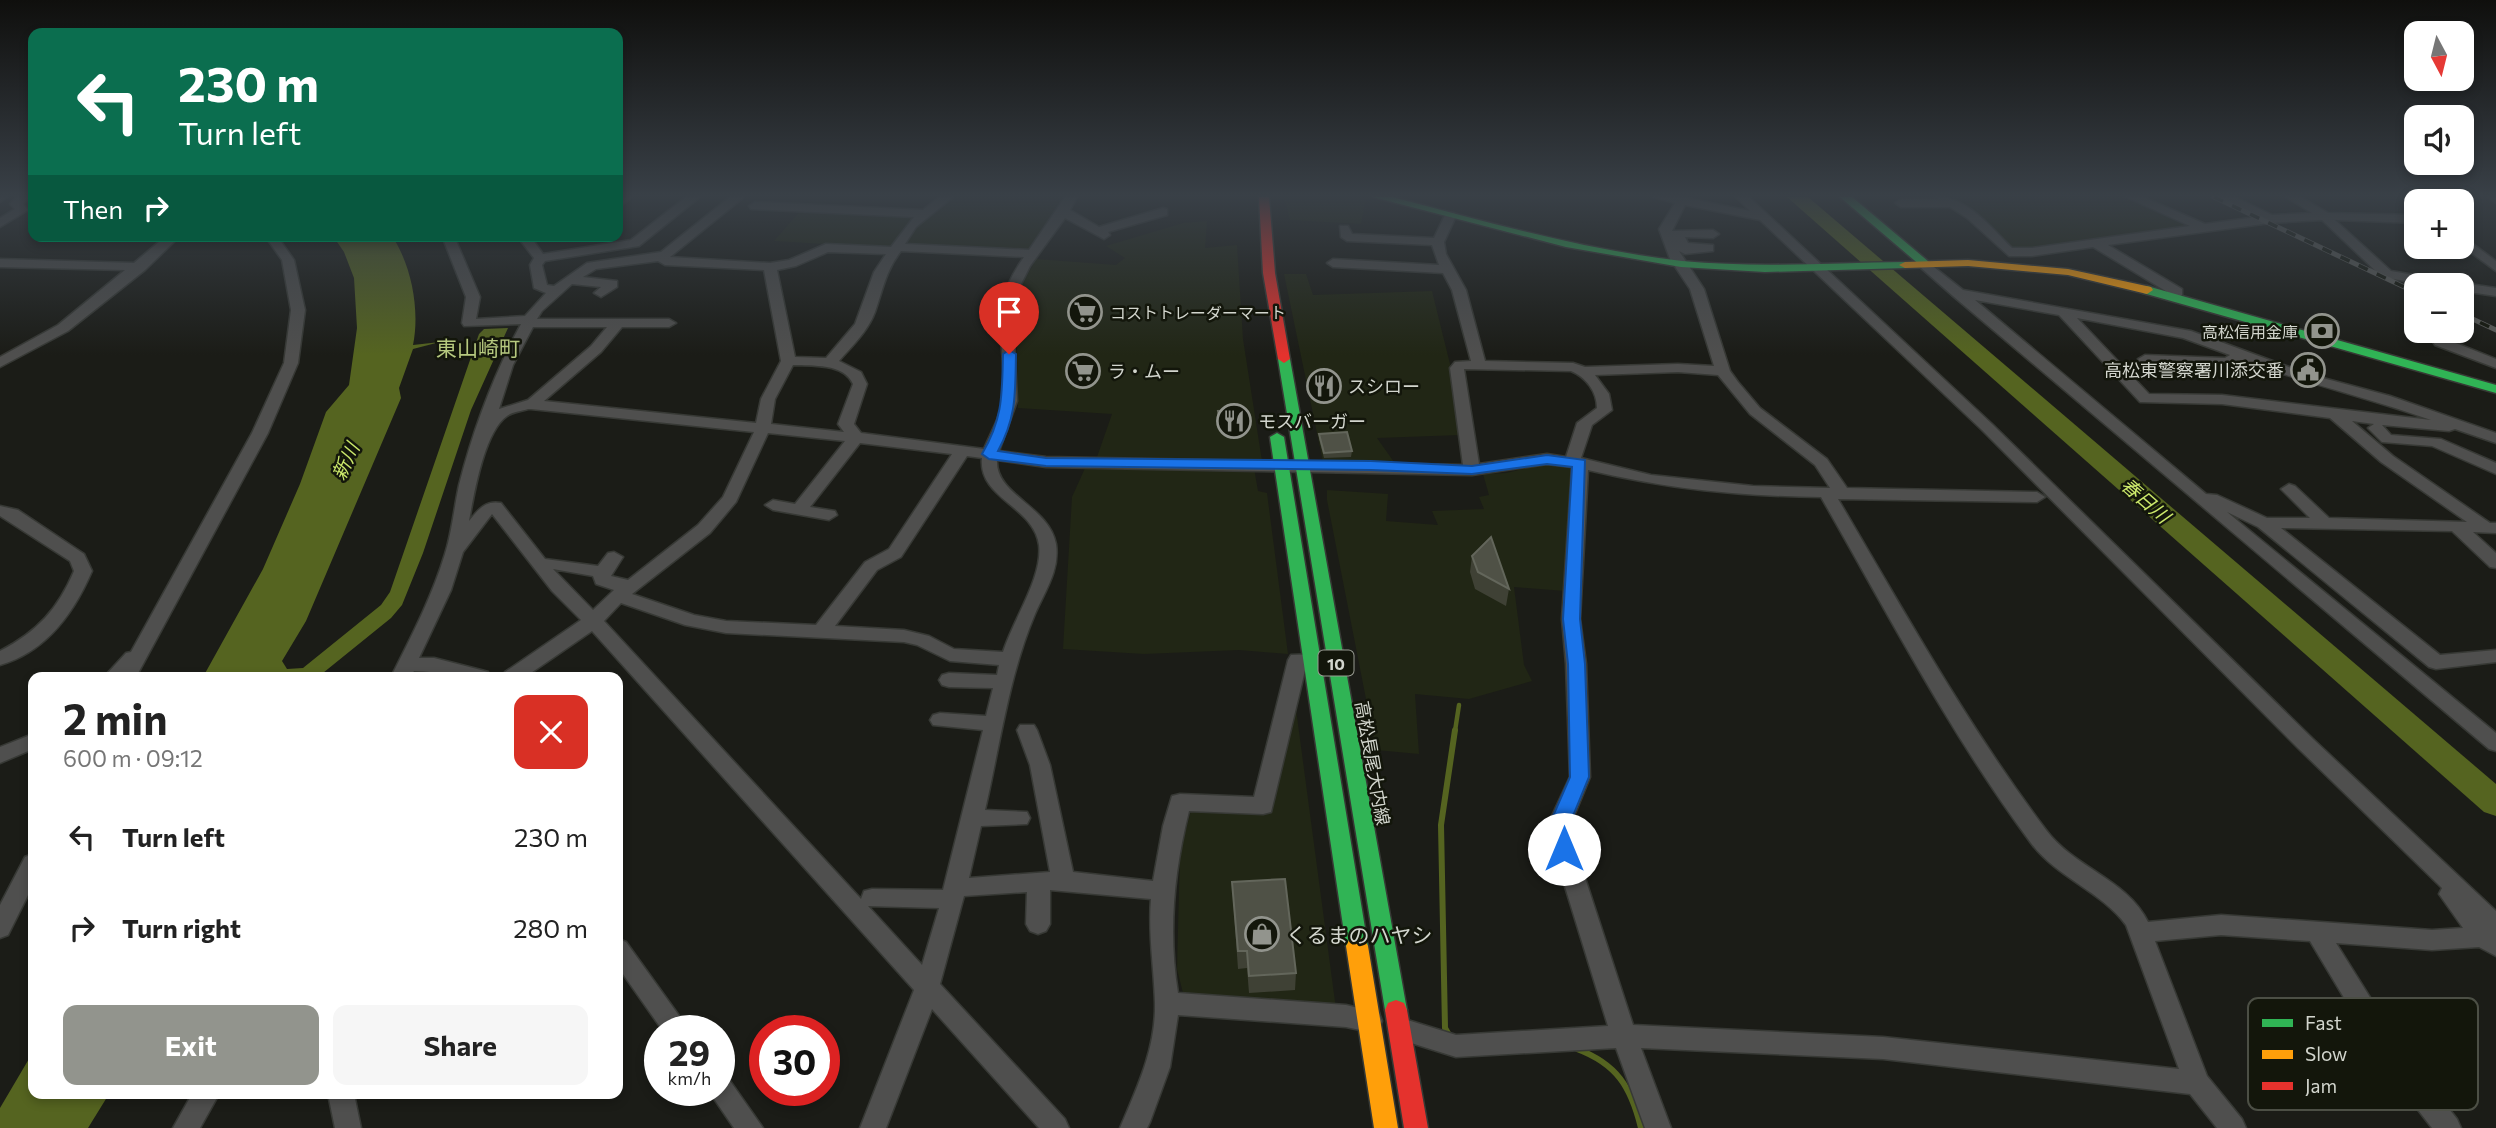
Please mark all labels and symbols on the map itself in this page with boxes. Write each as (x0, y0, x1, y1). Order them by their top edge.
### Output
north arrow (2404, 21, 2474, 91)
pin (979, 282, 1039, 354)
supermarket icon: コストトレーダーマート (1066, 293, 1104, 331)
place label: コストトレーダーマート (1110, 303, 1286, 322)
bank icon: 高松信用金庫 (2303, 312, 2341, 350)
place label: 高松信用金庫 (2202, 322, 2298, 341)
district label: 東山崎町 (436, 335, 520, 360)
public building icon: 高松東警察署川添交番 (2289, 351, 2327, 389)
supermarket icon: ラ・ムー (1064, 352, 1102, 390)
place label: 高松東警察署川添交番 (2104, 359, 2284, 381)
place label: ラ・ムー (1108, 360, 1180, 382)
restaurant icon: スシロー (1305, 367, 1343, 405)
place label: スシロー (1348, 375, 1420, 397)
restaurant icon: モスバーガー (1215, 402, 1253, 440)
place label: モスバーガー (1258, 410, 1366, 432)
water label: 新川 (327, 437, 364, 483)
water label: 春日川 (2117, 473, 2177, 529)
road number: 10 (1318, 650, 1354, 676)
street label: 高松長尾大内線 (1351, 699, 1395, 827)
position arrow (1527, 812, 1601, 886)
shop icon: くるまのハヤシ (1243, 915, 1281, 953)
place label: くるまのハヤシ (1286, 922, 1433, 947)
legend (2248, 998, 2478, 1110)
text: Fast (2305, 1011, 2342, 1034)
speed limit sign: 30 (749, 1015, 840, 1106)
text: Slow (2305, 1042, 2347, 1065)
text: Jam (2305, 1074, 2337, 1097)

